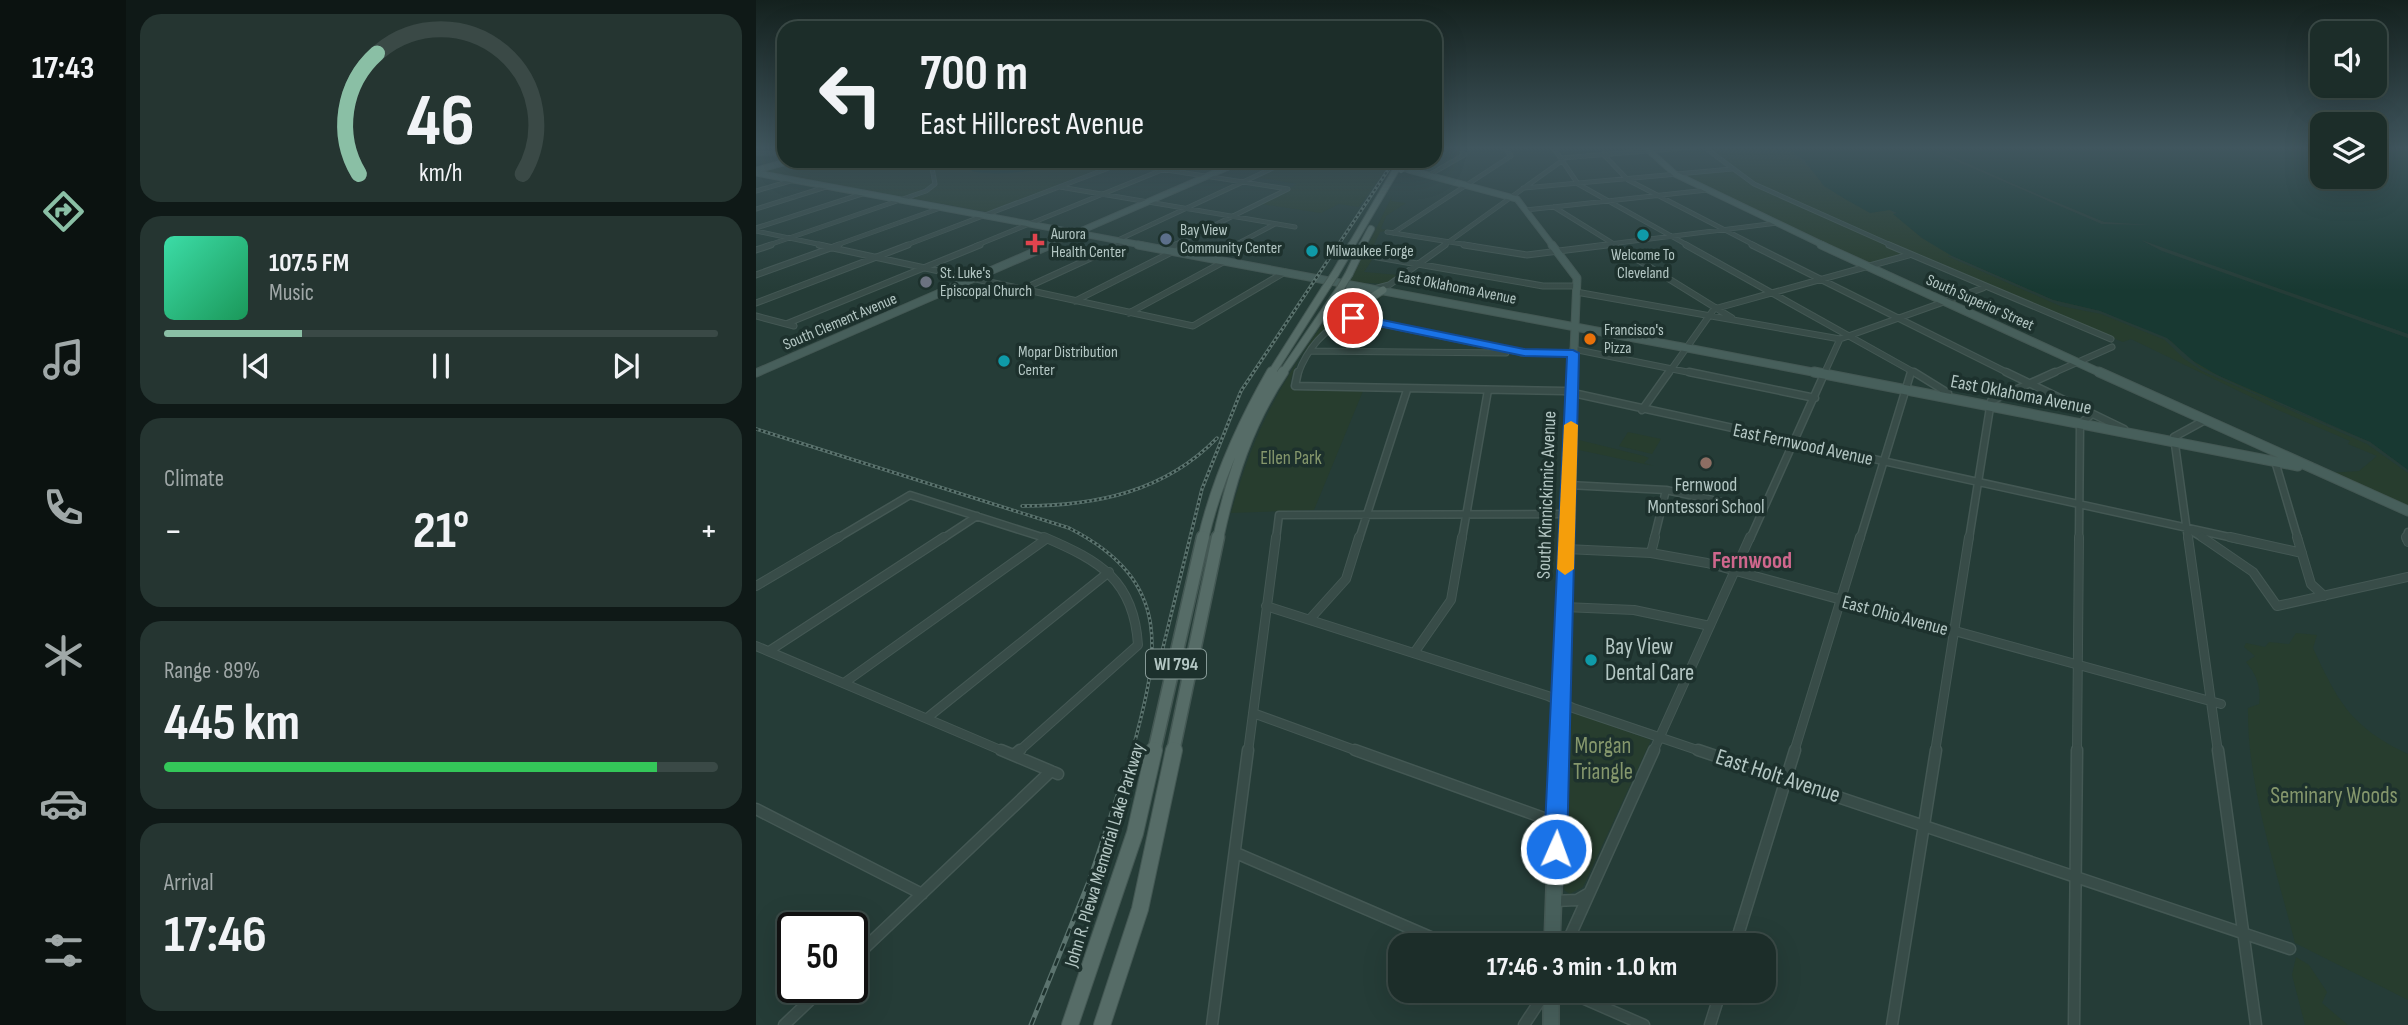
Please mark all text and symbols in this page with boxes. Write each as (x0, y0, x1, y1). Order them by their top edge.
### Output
map controls (2310, 21, 2387, 189)
button: sound (2310, 21, 2387, 98)
text: 700 m (920, 45, 1028, 104)
text: 17:43 (32, 49, 94, 88)
icon: left (805, 49, 896, 140)
text: 46 (407, 78, 475, 166)
text: East Hillcrest Avenue (920, 105, 1144, 144)
button: layers (2310, 112, 2387, 189)
text: km/h (419, 158, 463, 189)
icon: directions (39, 187, 88, 236)
place label: Bay View Community Center (1180, 221, 1282, 258)
place label: Aurora Health Center (1050, 225, 1126, 262)
marker: Welcome To Cleveland (1635, 227, 1651, 243)
marker: Bay View Community Center (1158, 231, 1174, 247)
marker: Aurora Health Center (1025, 233, 1045, 253)
place label: Milwaukee Forge (1326, 242, 1414, 261)
marker: Milwaukee Forge (1304, 243, 1320, 259)
place label: Welcome To Cleveland (1611, 246, 1675, 283)
text: 107.5 FM (269, 248, 349, 279)
place label: St. Luke's Episcopal Church (940, 264, 1032, 301)
street label: East Oklahoma Avenue (1396, 267, 1518, 309)
street label: South Superior Street (1923, 271, 2037, 335)
marker: St. Luke's Episcopal Church (918, 274, 934, 290)
text: Music (269, 279, 314, 307)
pin (1323, 288, 1383, 348)
street label: South Clement Avenue (780, 289, 900, 355)
icon: arrive (1334, 299, 1372, 337)
place label: Francisco's Pizza (1604, 321, 1664, 358)
marker: Francisco's Pizza (1582, 331, 1598, 347)
icon: music (39, 335, 88, 384)
place label: Mopar Distribution Center (1018, 343, 1118, 380)
icon: previous (237, 347, 275, 385)
icon: pause (422, 347, 460, 385)
icon: next (607, 347, 645, 385)
marker: Mopar Distribution Center (996, 353, 1012, 369)
street label: East Oklahoma Avenue (1949, 370, 2093, 420)
street label: South Kinnickinnic Avenue (1533, 411, 1561, 579)
street label: East Fernwood Avenue (1731, 419, 1875, 471)
park label: Ellen Park (1260, 447, 1322, 470)
marker: Fernwood Montessori School (1698, 455, 1714, 471)
text: Climate (164, 465, 224, 493)
place label: Fernwood Montessori School (1647, 474, 1765, 519)
icon: phone (39, 483, 88, 532)
text: 21° (413, 500, 469, 563)
text: − (164, 509, 183, 554)
text: + (699, 509, 718, 554)
district label: Fernwood (1712, 547, 1792, 575)
street label: East Ohio Avenue (1839, 591, 1951, 641)
icon: climate (39, 631, 88, 680)
place label: Bay View Dental Care (1605, 633, 1694, 687)
road number: WI 794 (1146, 650, 1206, 678)
marker: Bay View Dental Care (1583, 652, 1599, 668)
text: Range · 89% (164, 657, 260, 685)
text: 445 km (164, 692, 300, 755)
park label: Morgan Triangle (1573, 732, 1633, 786)
street label: John R. Plewa Memorial Lake Parkway (1060, 740, 1150, 971)
street label: East Holt Avenue (1712, 743, 1844, 809)
icon: car (39, 779, 88, 828)
park label: Seminary Woods (2270, 782, 2398, 810)
position arrow (1519, 812, 1593, 886)
text: Arrival (164, 869, 213, 897)
text: 17:46 (164, 904, 267, 967)
speed limit sign: 50 (777, 912, 868, 1003)
icon: filters (39, 926, 88, 975)
text: 17:46 · 3 min · 1.0 km (1487, 952, 1677, 983)

